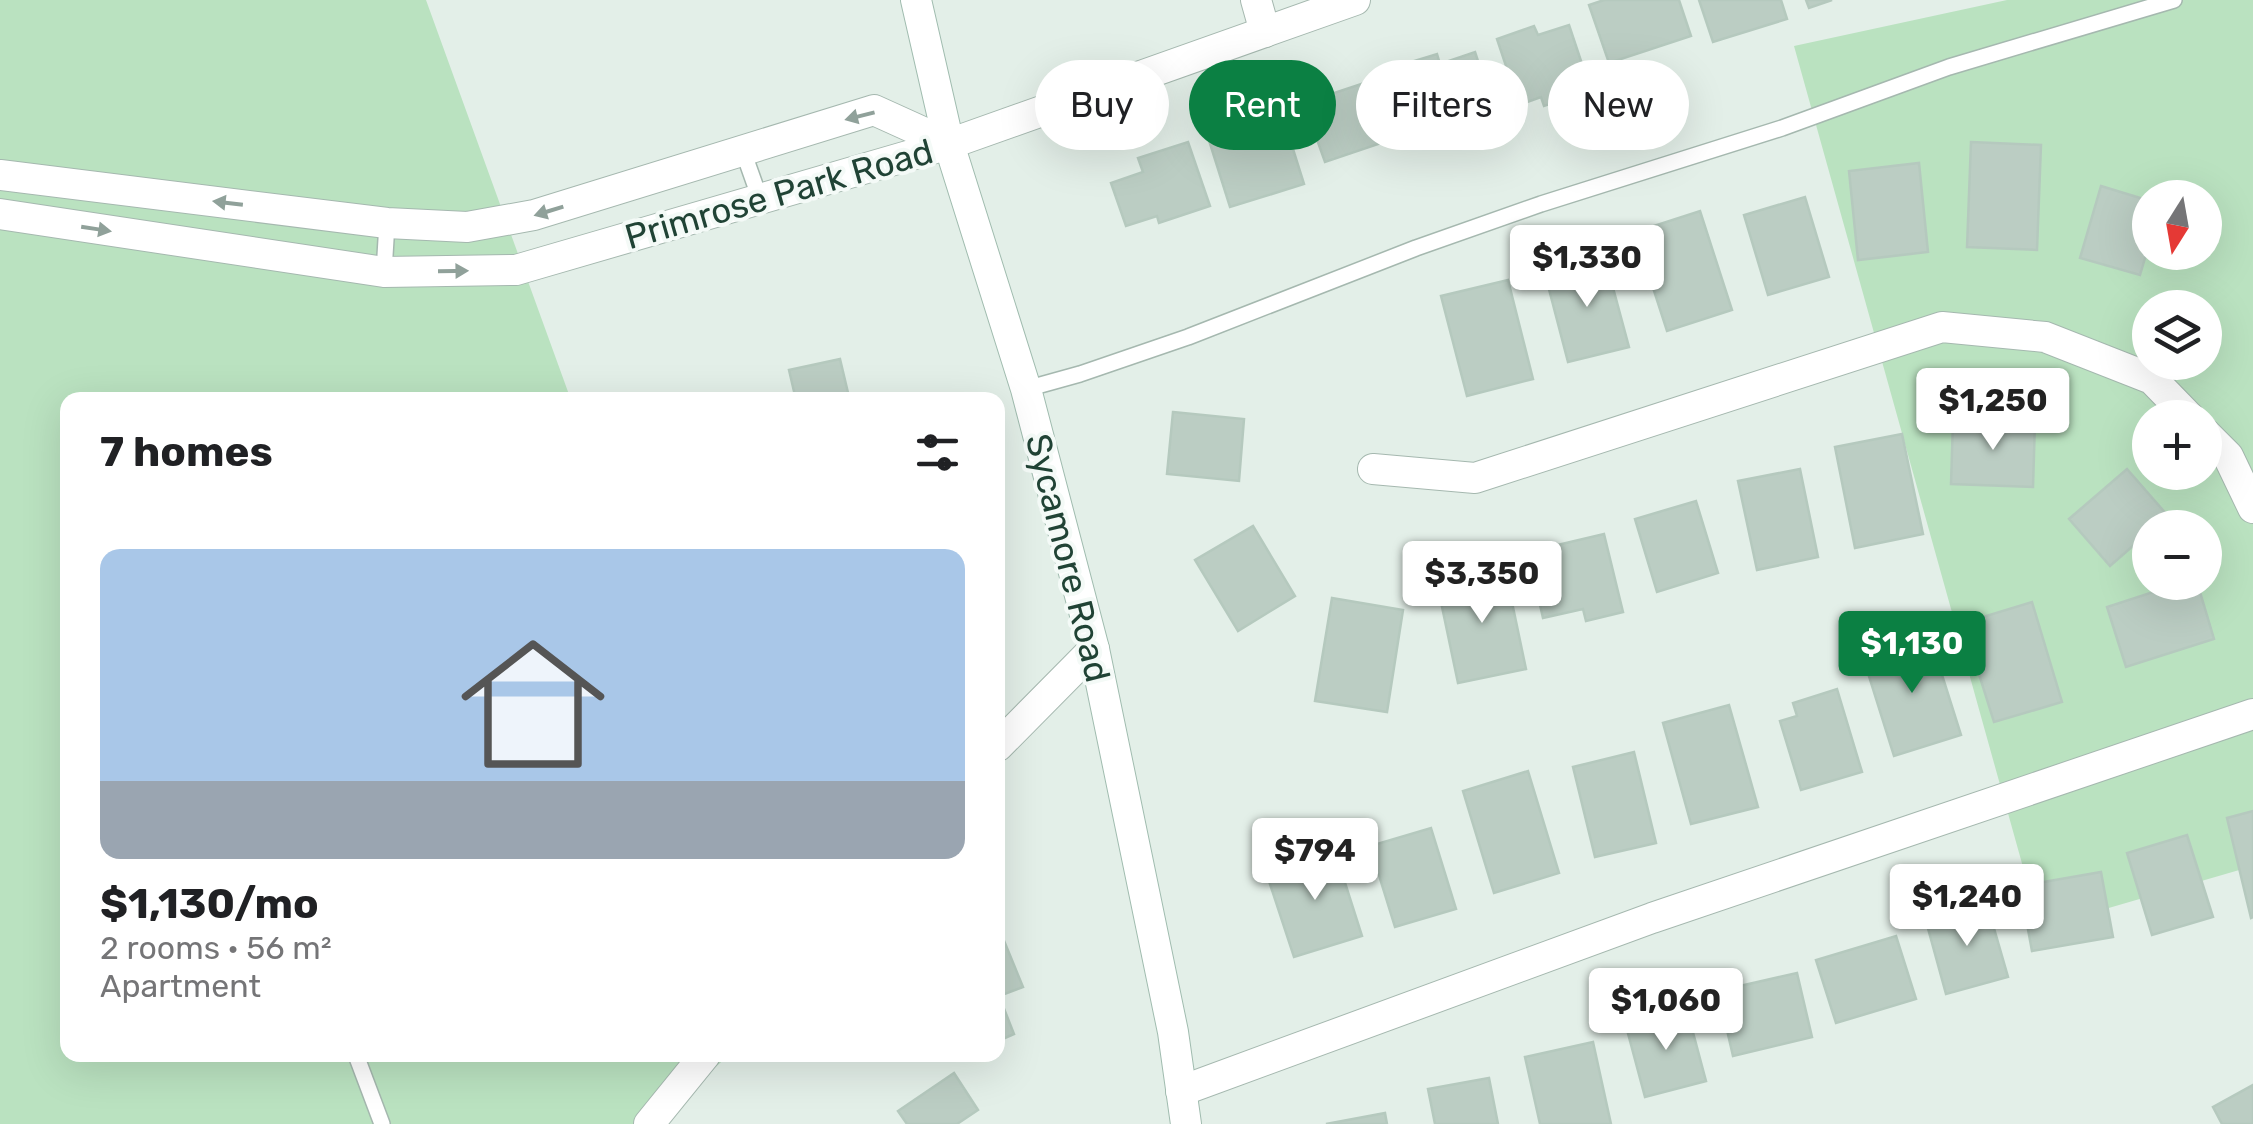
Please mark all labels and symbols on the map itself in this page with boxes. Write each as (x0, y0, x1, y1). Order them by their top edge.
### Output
one-way arrow (844, 108, 875, 124)
street label: Primrose Park Road (620, 130, 938, 258)
north arrow (2132, 180, 2222, 270)
one-way arrow (211, 195, 243, 211)
one-way arrow (534, 204, 564, 219)
one-way arrow (81, 221, 113, 237)
pin: $1,330 (1506, 225, 1668, 310)
one-way arrow (438, 262, 470, 278)
pin: $1,250 (1912, 368, 2074, 453)
street label: Sycamore Road (1017, 430, 1119, 686)
pin: $3,350 (1401, 541, 1563, 626)
pin: $1,130 (1831, 611, 1993, 696)
pin: $794 (1256, 818, 1374, 903)
pin: $1,240 (1886, 864, 2048, 949)
pin: $1,060 (1585, 968, 1747, 1053)

